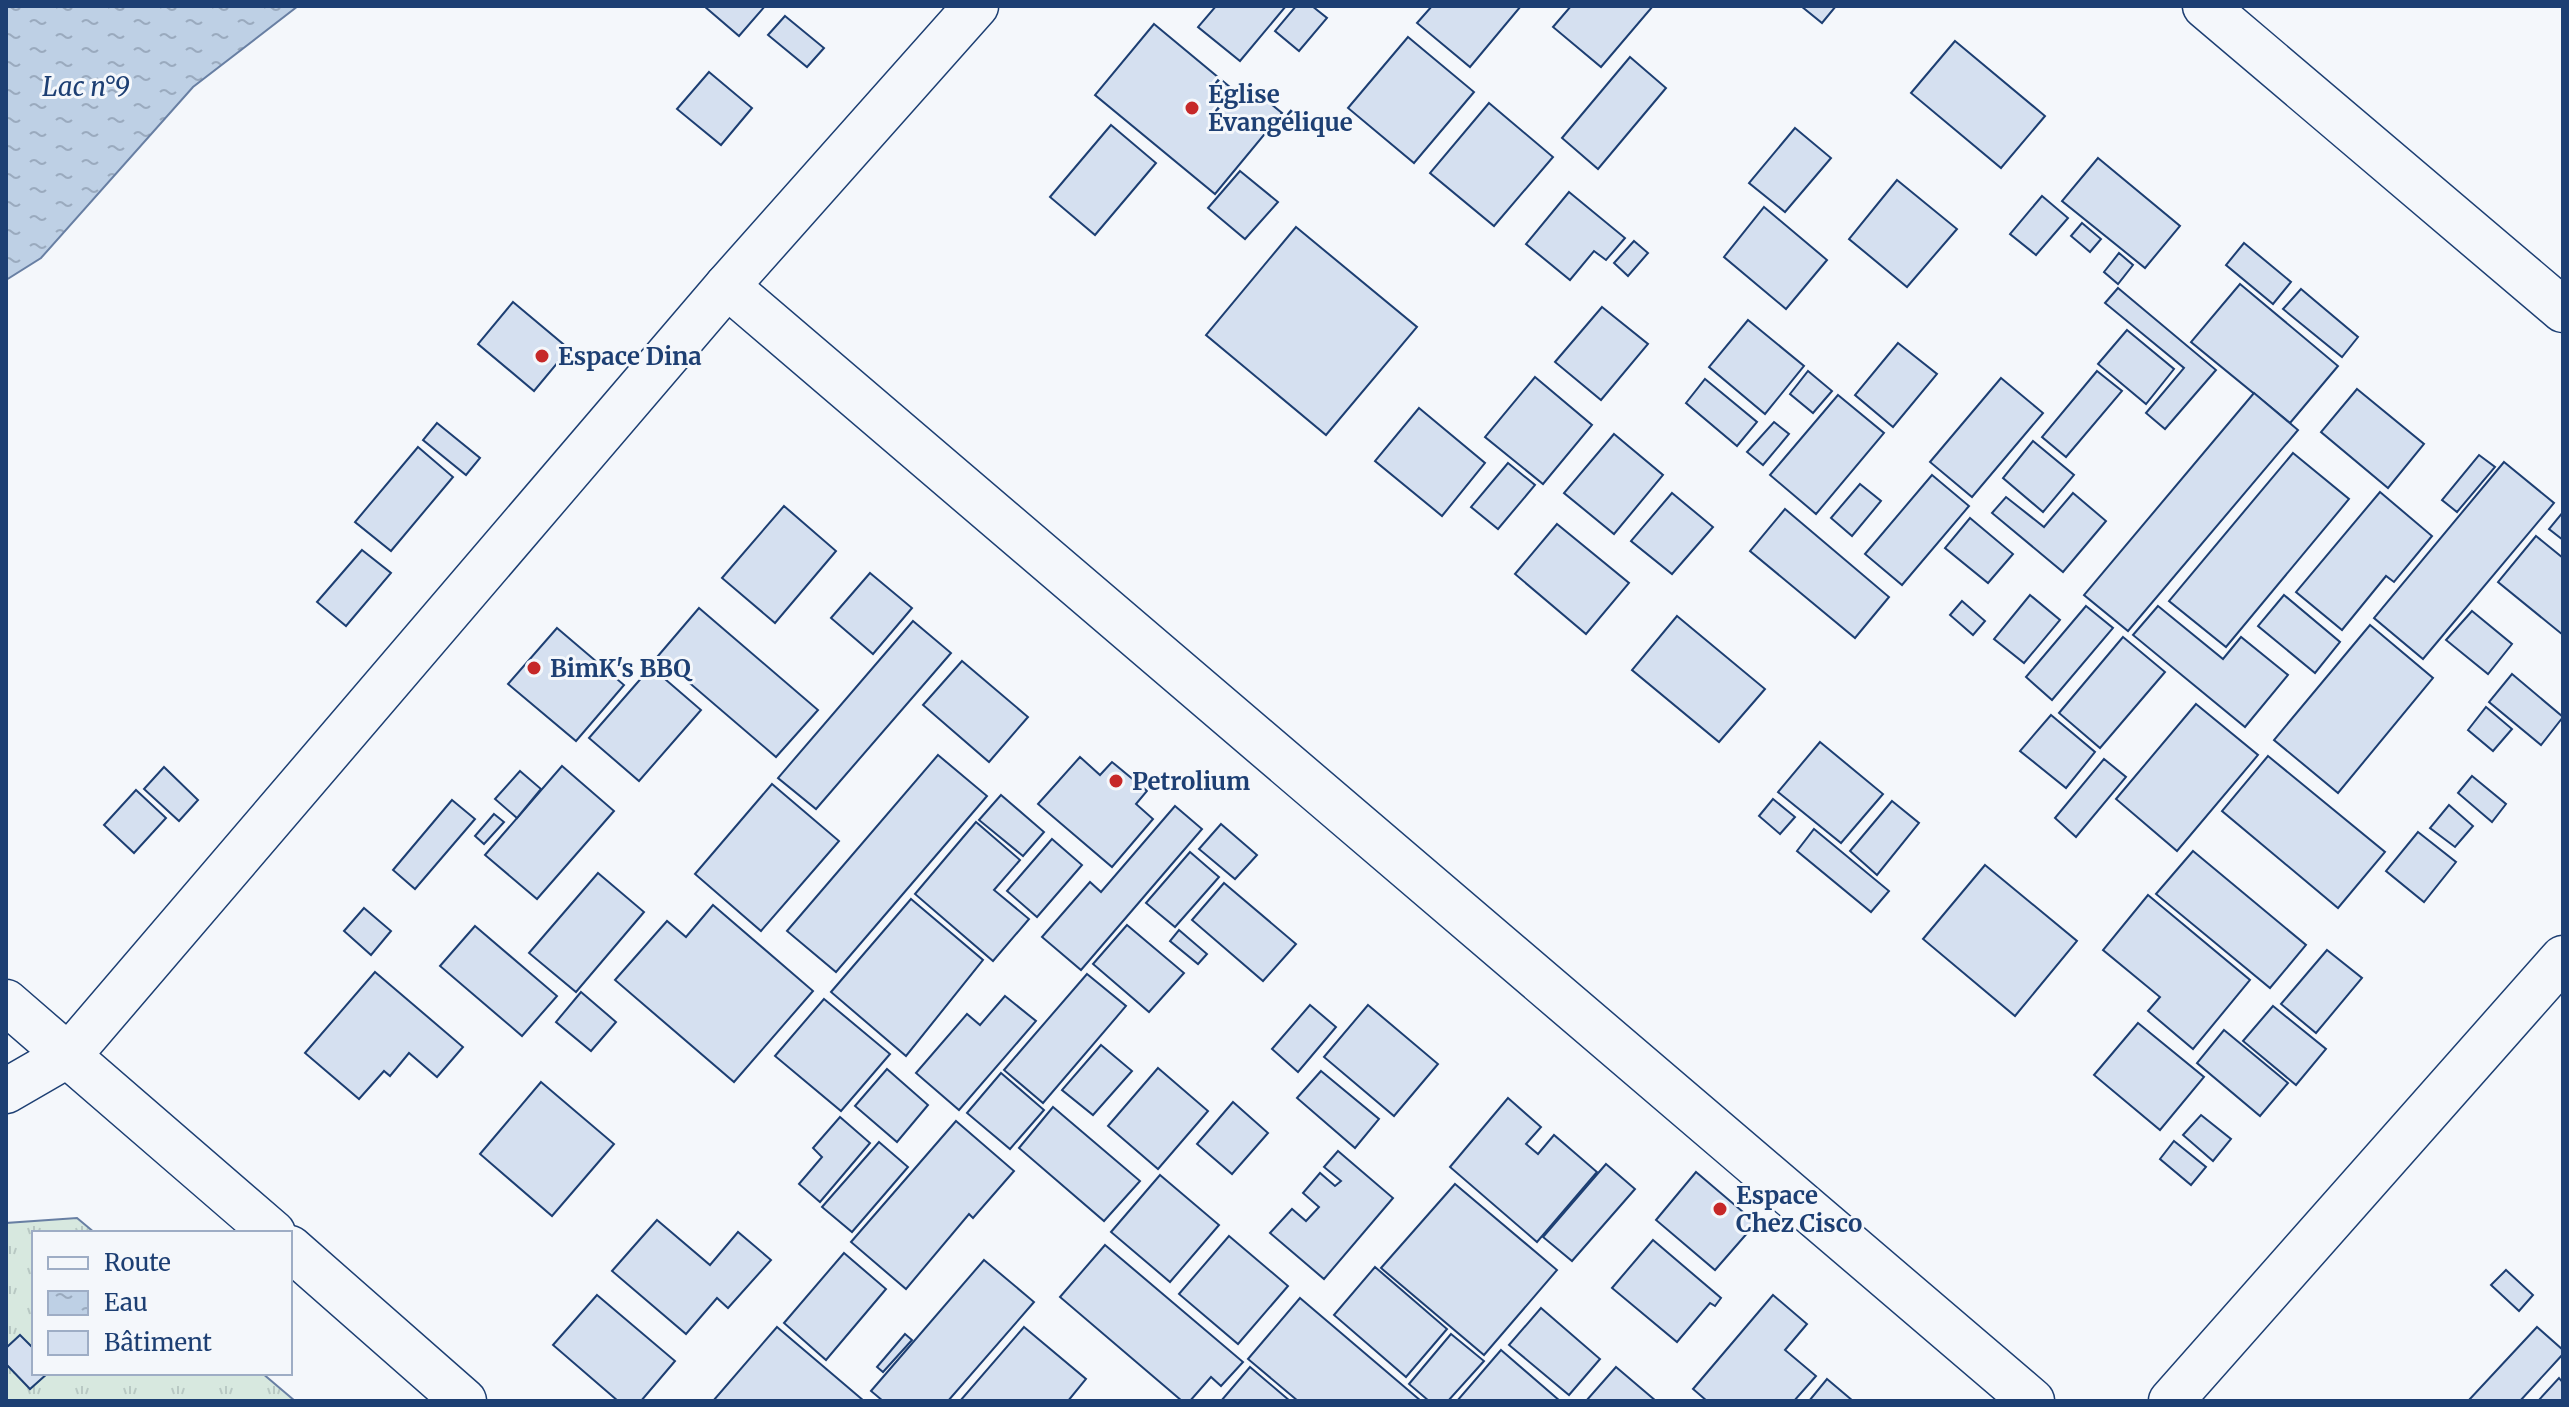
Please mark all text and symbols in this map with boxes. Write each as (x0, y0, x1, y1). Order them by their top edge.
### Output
water label: Lac n°9 (42, 70, 130, 103)
place label: Église Évangélique (1208, 78, 1353, 138)
marker: Église Évangélique (1183, 99, 1201, 117)
place label: Espace Dina (558, 341, 702, 372)
marker: Espace Dina (533, 347, 551, 365)
place label: BimK's BBQ (550, 653, 693, 684)
marker: BimK's BBQ (525, 659, 543, 677)
place label: Petrolium (1132, 766, 1250, 797)
marker: Petrolium (1107, 772, 1125, 790)
place label: Espace Chez Cisco (1736, 1180, 1862, 1239)
marker: Espace Chez Cisco (1711, 1200, 1729, 1218)
legend (32, 1231, 292, 1375)
text: Route (104, 1247, 171, 1278)
text: Eau (104, 1287, 148, 1318)
text: Bâtiment (104, 1327, 213, 1358)

